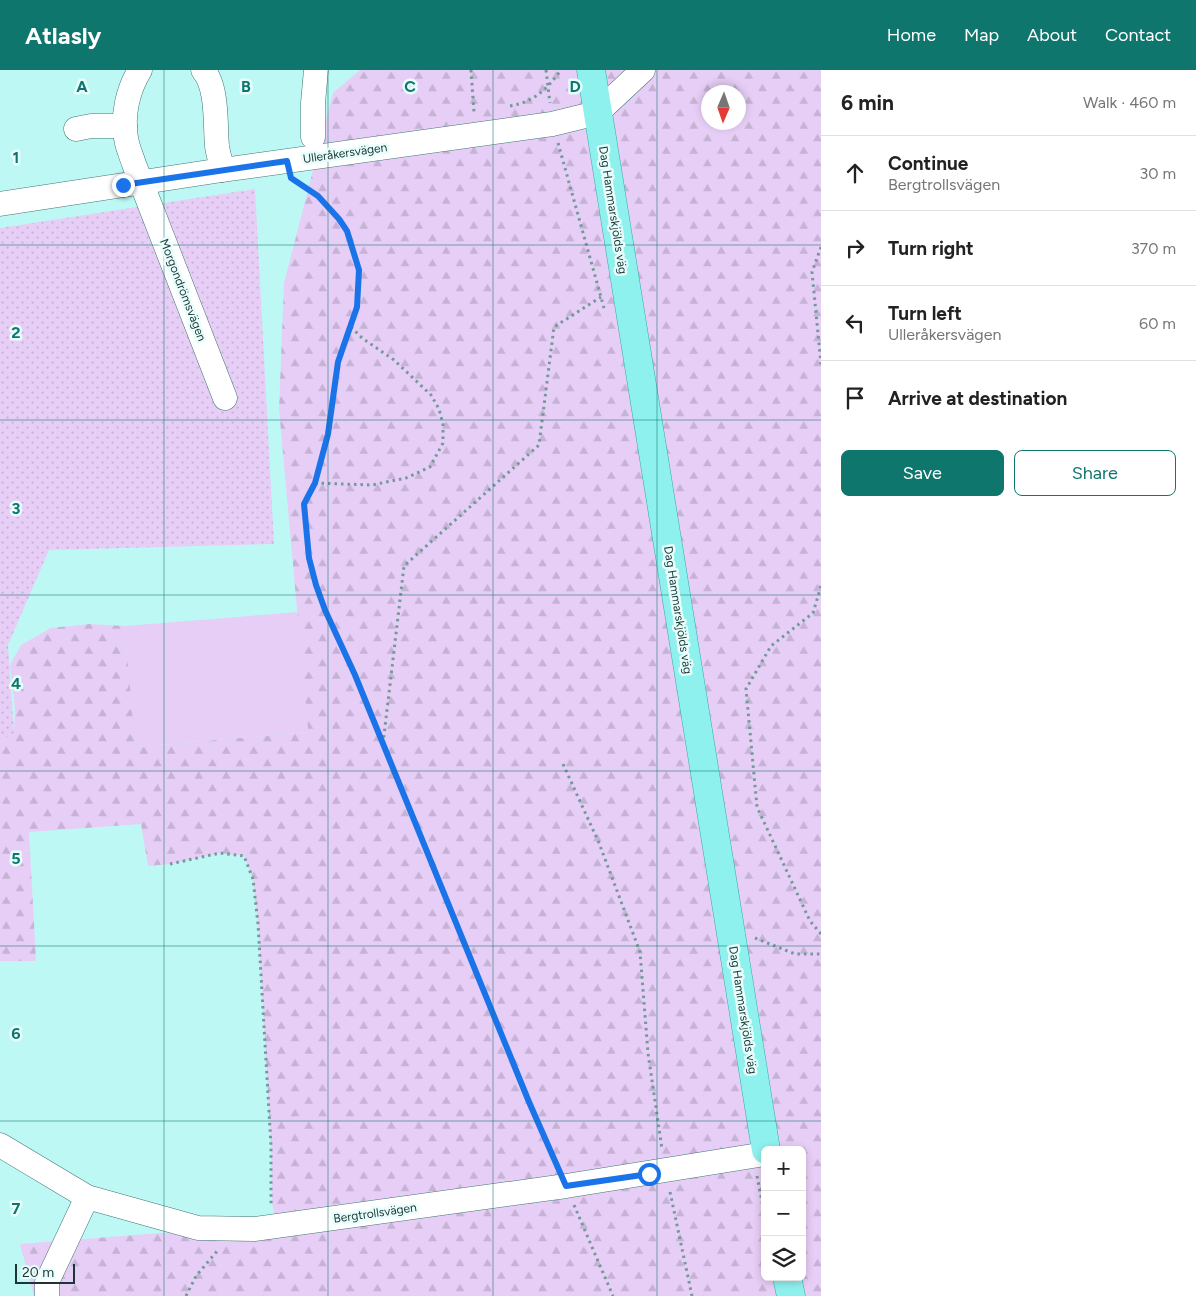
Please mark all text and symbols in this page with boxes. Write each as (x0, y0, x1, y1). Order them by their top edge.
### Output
text: Atlasly (25, 21, 101, 50)
text: Home (887, 24, 936, 46)
text: Map (964, 24, 999, 46)
text: About (1027, 24, 1077, 46)
text: Contact (1105, 24, 1171, 46)
text: A (76, 77, 88, 96)
text: B (241, 77, 251, 96)
text: C (404, 77, 416, 96)
text: D (569, 77, 581, 96)
north arrow (701, 85, 746, 130)
text: 6 min (841, 90, 894, 115)
text: Walk · 460 m (1083, 93, 1176, 112)
street label: Ulleråkersvägen (302, 140, 388, 166)
street label: Dag Hammarskjölds väg (596, 145, 630, 275)
text: 1 (13, 148, 19, 167)
text: Continue (888, 152, 968, 175)
icon: ahead (841, 159, 869, 187)
text: 30 m (1139, 164, 1176, 183)
route end (112, 174, 135, 197)
text: Bergtrollsvägen (888, 175, 1000, 194)
icon: right (841, 234, 869, 262)
street label: Morgondrömsvägen (157, 237, 209, 343)
text: Turn right (888, 237, 974, 260)
text: 370 m (1131, 239, 1176, 258)
text: Turn left (888, 302, 962, 325)
icon: left (841, 309, 869, 337)
text: 60 m (1139, 314, 1176, 333)
text: 2 (11, 323, 21, 342)
text: Ulleråkersvägen (888, 325, 1001, 344)
icon: arrive (841, 384, 869, 412)
text: Arrive at destination (888, 387, 1067, 410)
button: Save (841, 450, 1004, 496)
button: Share (1014, 450, 1176, 496)
text: 3 (12, 499, 21, 518)
street label: Dag Hammarskjölds väg (661, 545, 695, 675)
text: 4 (11, 674, 21, 693)
text: 5 (11, 849, 21, 868)
street label: Dag Hammarskjölds väg (726, 945, 760, 1075)
text: 6 (11, 1024, 21, 1043)
map controls (761, 1146, 806, 1281)
button: + (761, 1146, 806, 1191)
route start (638, 1163, 661, 1186)
button: − (761, 1191, 806, 1236)
text: 7 (12, 1199, 21, 1218)
street label: Bergtrollsvägen (332, 1200, 418, 1226)
button: layers (761, 1236, 806, 1281)
scale bar (15, 1261, 75, 1284)
text: 20 m (22, 1264, 54, 1281)

